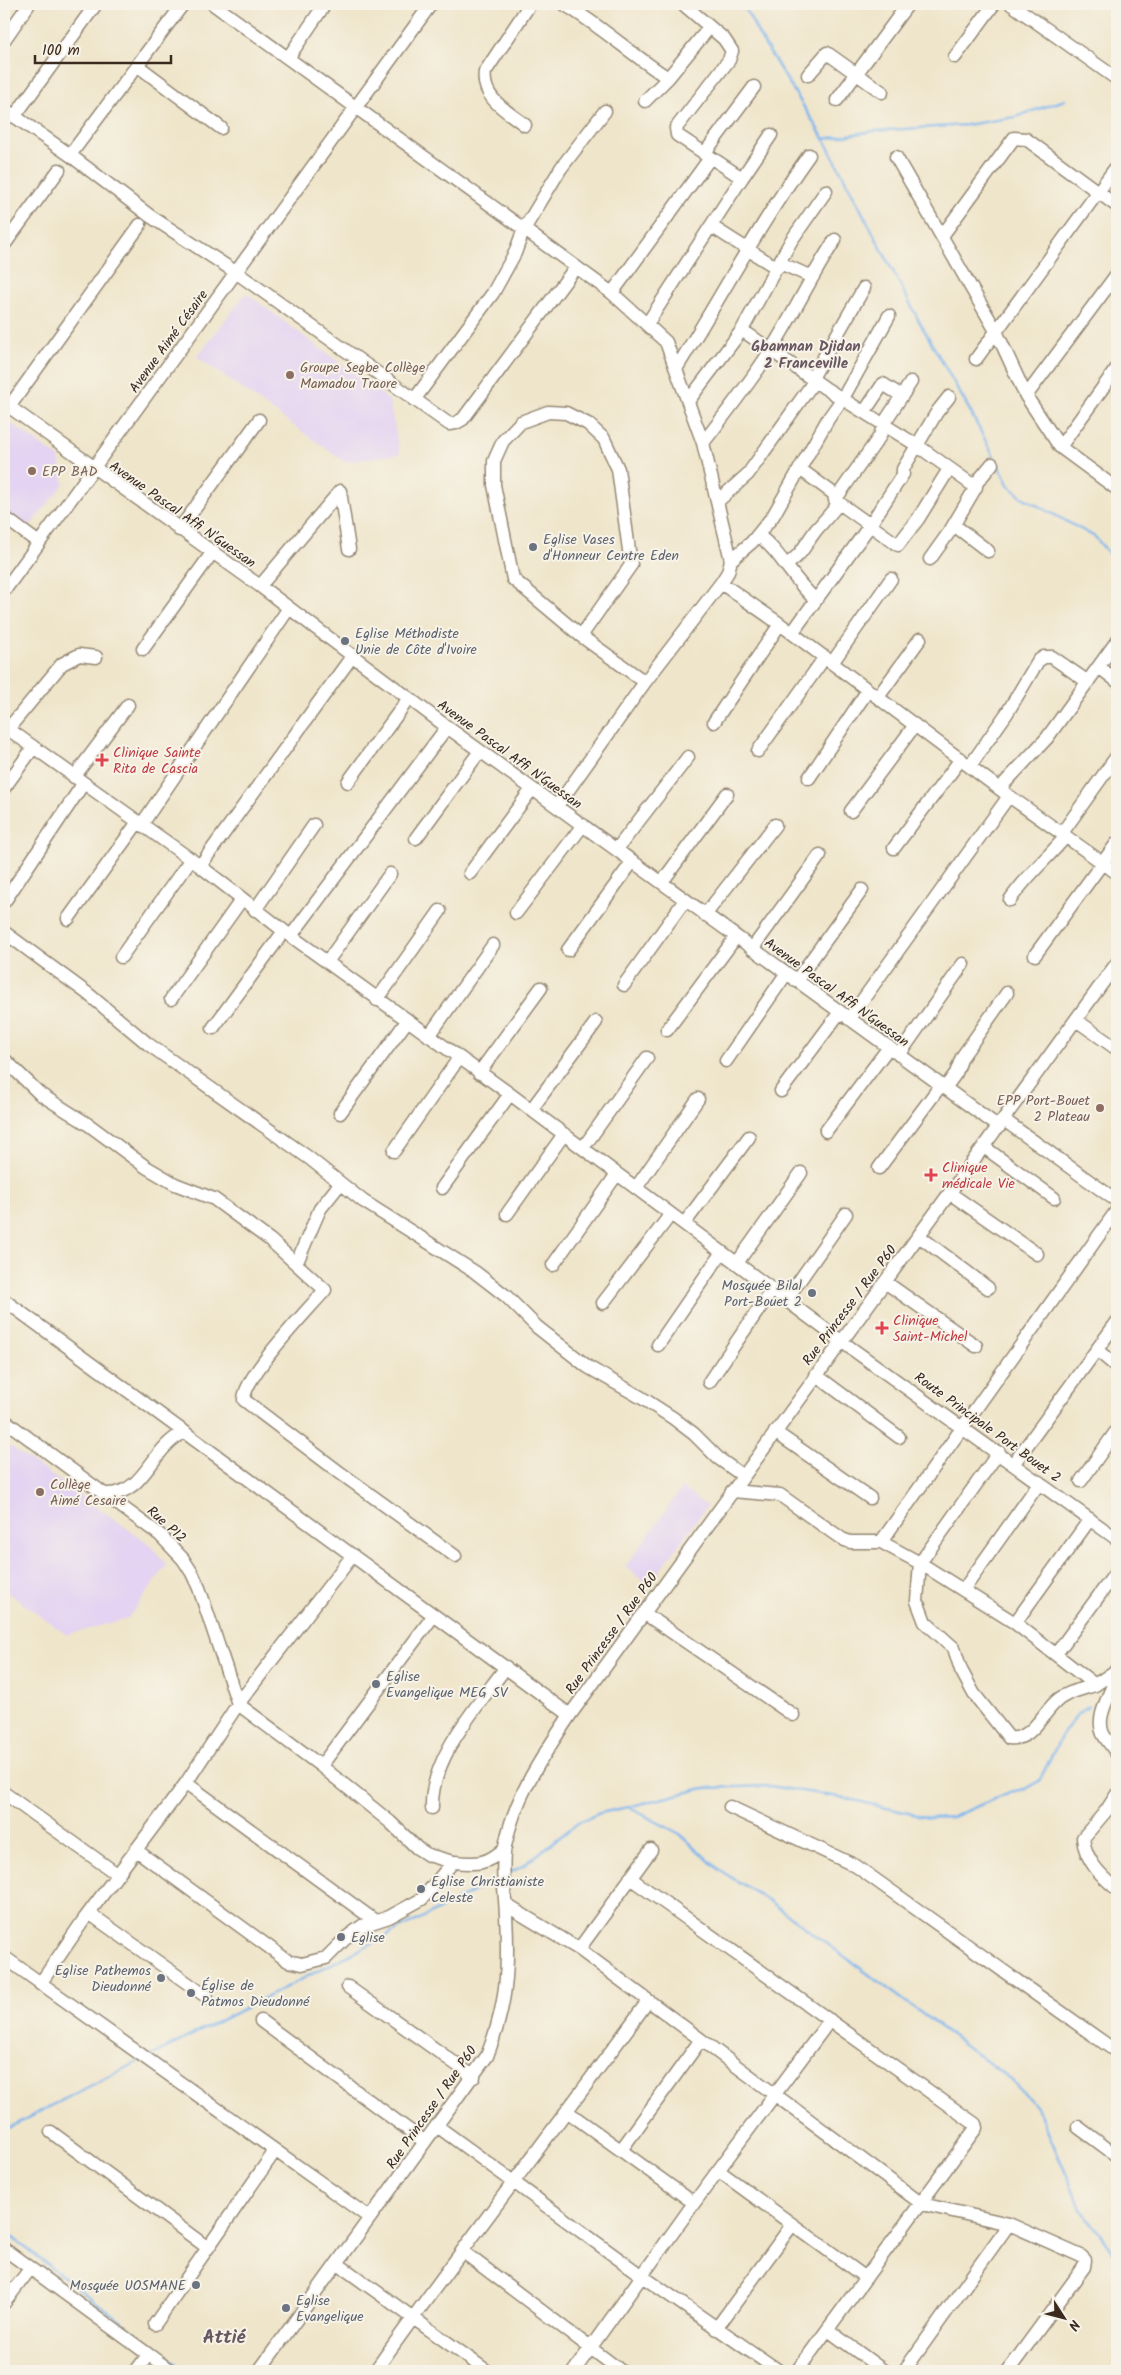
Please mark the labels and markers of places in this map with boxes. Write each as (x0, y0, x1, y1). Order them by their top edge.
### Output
place label: Groupe Segbe Collège Mamadou Traore (300, 357, 426, 395)
marker: Groupe Segbe Collège Mamadou Traore (284, 369, 296, 381)
place label: EPP BAD (42, 461, 97, 483)
marker: EPP BAD (26, 465, 38, 477)
place label: Eglise Vases d'Honneur Centre Eden (543, 529, 679, 567)
marker: Eglise Vases d'Honneur Centre Eden (527, 541, 539, 553)
place label: Eglise Méthodiste Unie de Côte d'Ivoire (355, 623, 478, 661)
marker: Eglise Méthodiste Unie de Côte d'Ivoire (339, 635, 351, 647)
place label: Clinique Sainte Rita de Cascia (113, 742, 201, 780)
marker: Clinique Sainte Rita de Cascia (95, 753, 109, 767)
place label: EPP Port-Bouet 2 Plateau (997, 1090, 1091, 1128)
marker: EPP Port-Bouet 2 Plateau (1094, 1102, 1106, 1114)
place label: Clinique médicale Vie (942, 1157, 1016, 1195)
marker: Clinique médicale Vie (924, 1168, 938, 1182)
place label: Mosquée Bilal Port-Bouet 2 (722, 1275, 803, 1313)
marker: Mosquée Bilal Port-Bouet 2 (806, 1287, 818, 1299)
place label: Clinique Saint-Michel (893, 1310, 968, 1348)
marker: Clinique Saint-Michel (875, 1321, 889, 1335)
place label: Collège Aimé Cesaire (50, 1474, 127, 1512)
marker: Collège Aimé Cesaire (34, 1486, 46, 1498)
place label: Eglise Evangelique MEG SV (386, 1666, 509, 1704)
marker: Eglise Evangelique MEG SV (370, 1678, 382, 1690)
place label: Eglise Christianiste Celeste (431, 1871, 545, 1909)
marker: Eglise Christianiste Celeste (415, 1883, 427, 1895)
place label: Eglise (351, 1927, 386, 1949)
marker: Eglise (335, 1931, 347, 1943)
place label: Eglise Pathemos Dieudonné (55, 1960, 152, 1998)
marker: Eglise Pathemos Dieudonné (155, 1972, 167, 1984)
place label: Église de Patmos Dieudonné (201, 1975, 310, 2013)
marker: Église de Patmos Dieudonné (185, 1987, 197, 1999)
place label: Mosquée UOSMANE (70, 2275, 187, 2297)
marker: Mosquée UOSMANE (190, 2279, 202, 2291)
place label: Eglise Evangelique (296, 2290, 364, 2328)
marker: Eglise Evangelique (280, 2302, 292, 2314)

